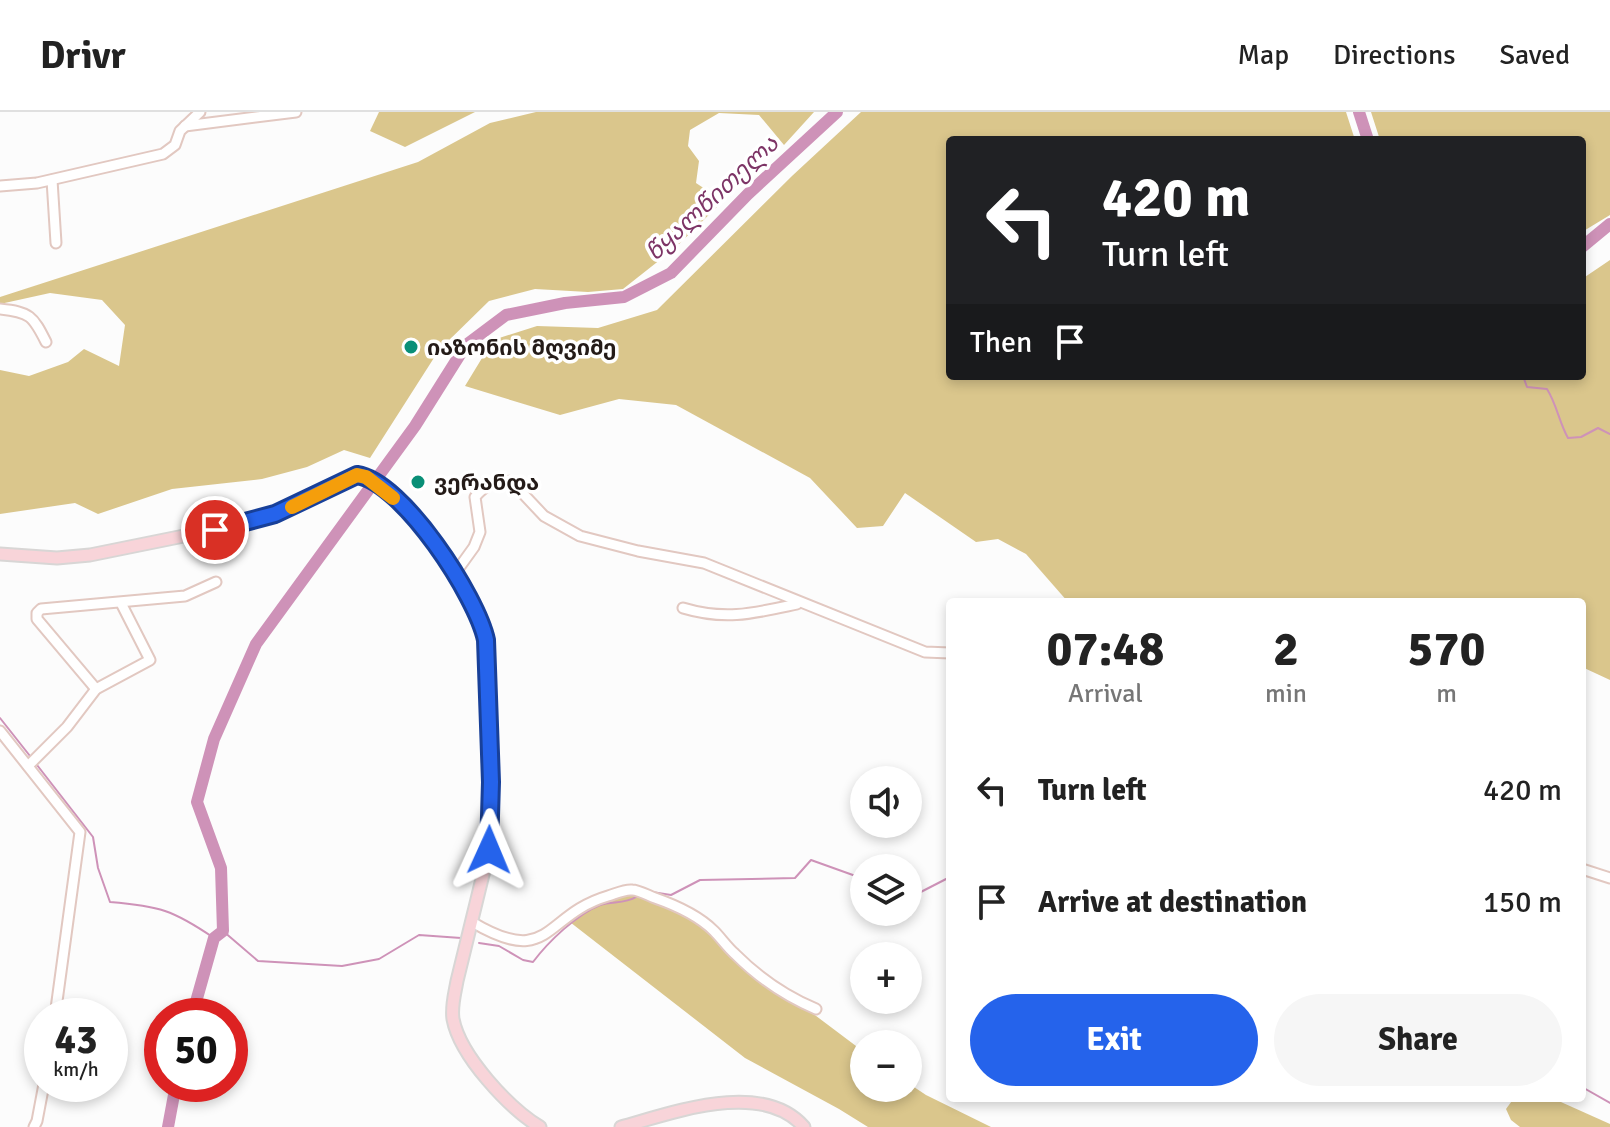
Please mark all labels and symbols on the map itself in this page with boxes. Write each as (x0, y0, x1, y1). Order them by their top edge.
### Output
water label: წყალწითელა (639, 128, 785, 267)
place label: იაზონის მღვიმე (427, 334, 617, 361)
marker: იაზონის მღვიმე (402, 338, 420, 356)
place label: ვერანდა (434, 469, 539, 496)
marker: ვერანდა (409, 473, 427, 491)
pin (181, 496, 249, 564)
position arrow (447, 808, 531, 892)
speed limit sign: 50 (144, 998, 248, 1102)

